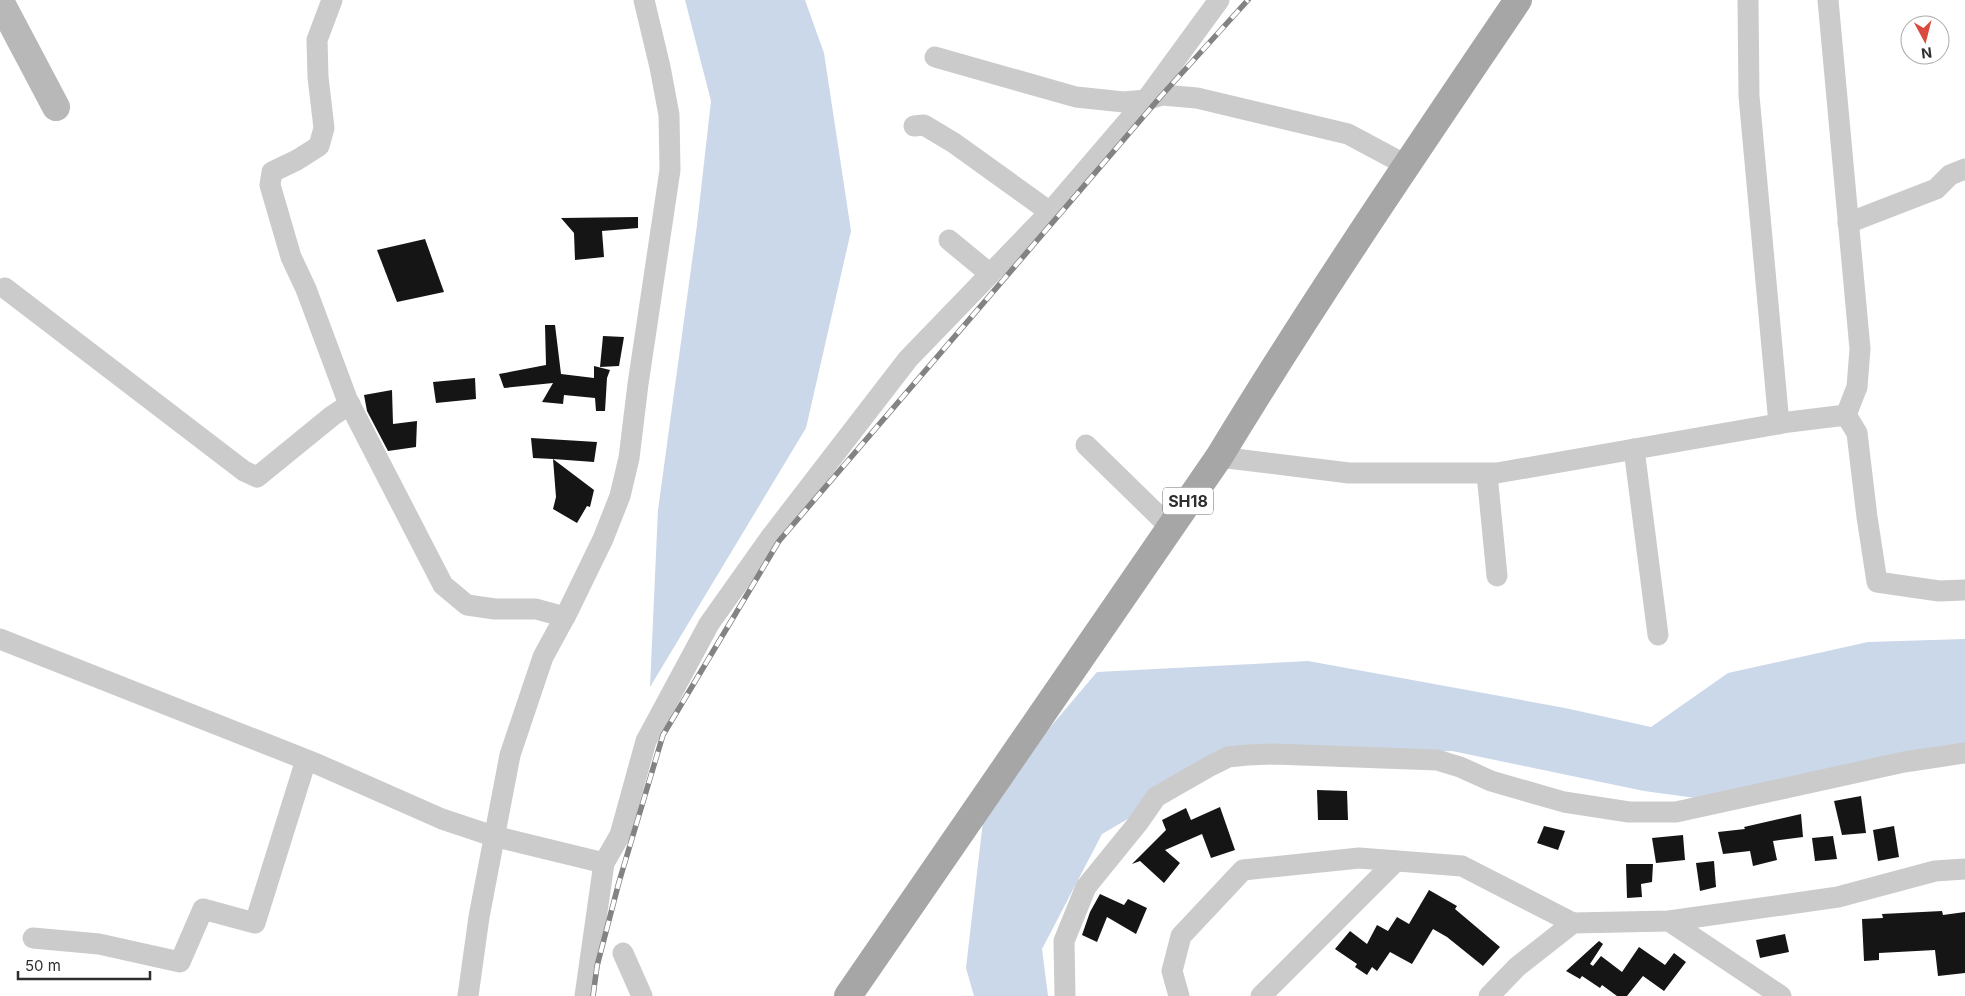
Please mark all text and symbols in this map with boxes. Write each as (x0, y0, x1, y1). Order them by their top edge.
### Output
north arrow (1900, 15, 1950, 65)
text: N (1920, 44, 1933, 62)
road number: SH18 (1163, 488, 1213, 514)
scale bar (18, 948, 150, 980)
text: 50 m (25, 956, 61, 975)

